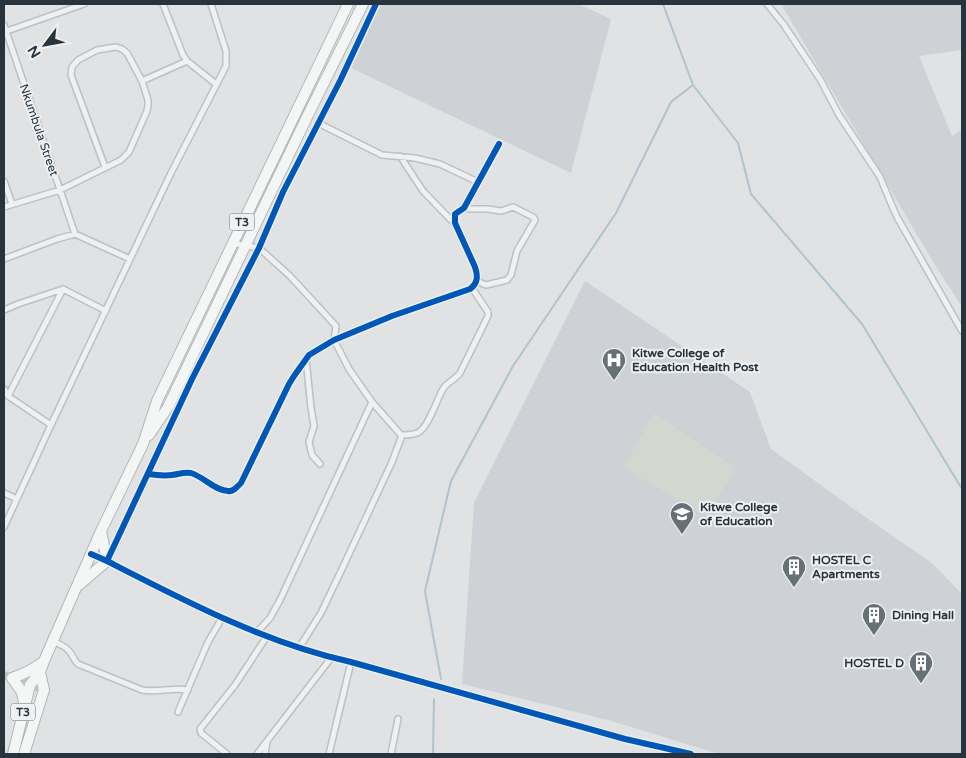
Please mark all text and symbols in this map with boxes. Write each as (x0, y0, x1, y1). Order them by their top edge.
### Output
north arrow (20, 20, 70, 70)
text: N (24, 42, 45, 61)
street label: Nkumbula Street (17, 82, 61, 178)
road number: T3 (230, 213, 254, 230)
place label: Kitwe College of Education Health Post (632, 346, 759, 374)
hospital icon: Kitwe College of Education Health Post (601, 347, 627, 381)
place label: Kitwe College of Education (700, 500, 778, 528)
school or university icon: Kitwe College of Education (669, 501, 695, 535)
place label: HOSTEL C Apartments (812, 553, 880, 582)
building icon: HOSTEL C Apartments (781, 554, 807, 588)
building icon: Dining Hall (861, 602, 887, 636)
place label: Dining Hall (892, 608, 954, 623)
building icon: HOSTEL D (908, 650, 934, 684)
place label: HOSTEL D (844, 656, 904, 670)
road number: T3 (10, 704, 36, 720)

